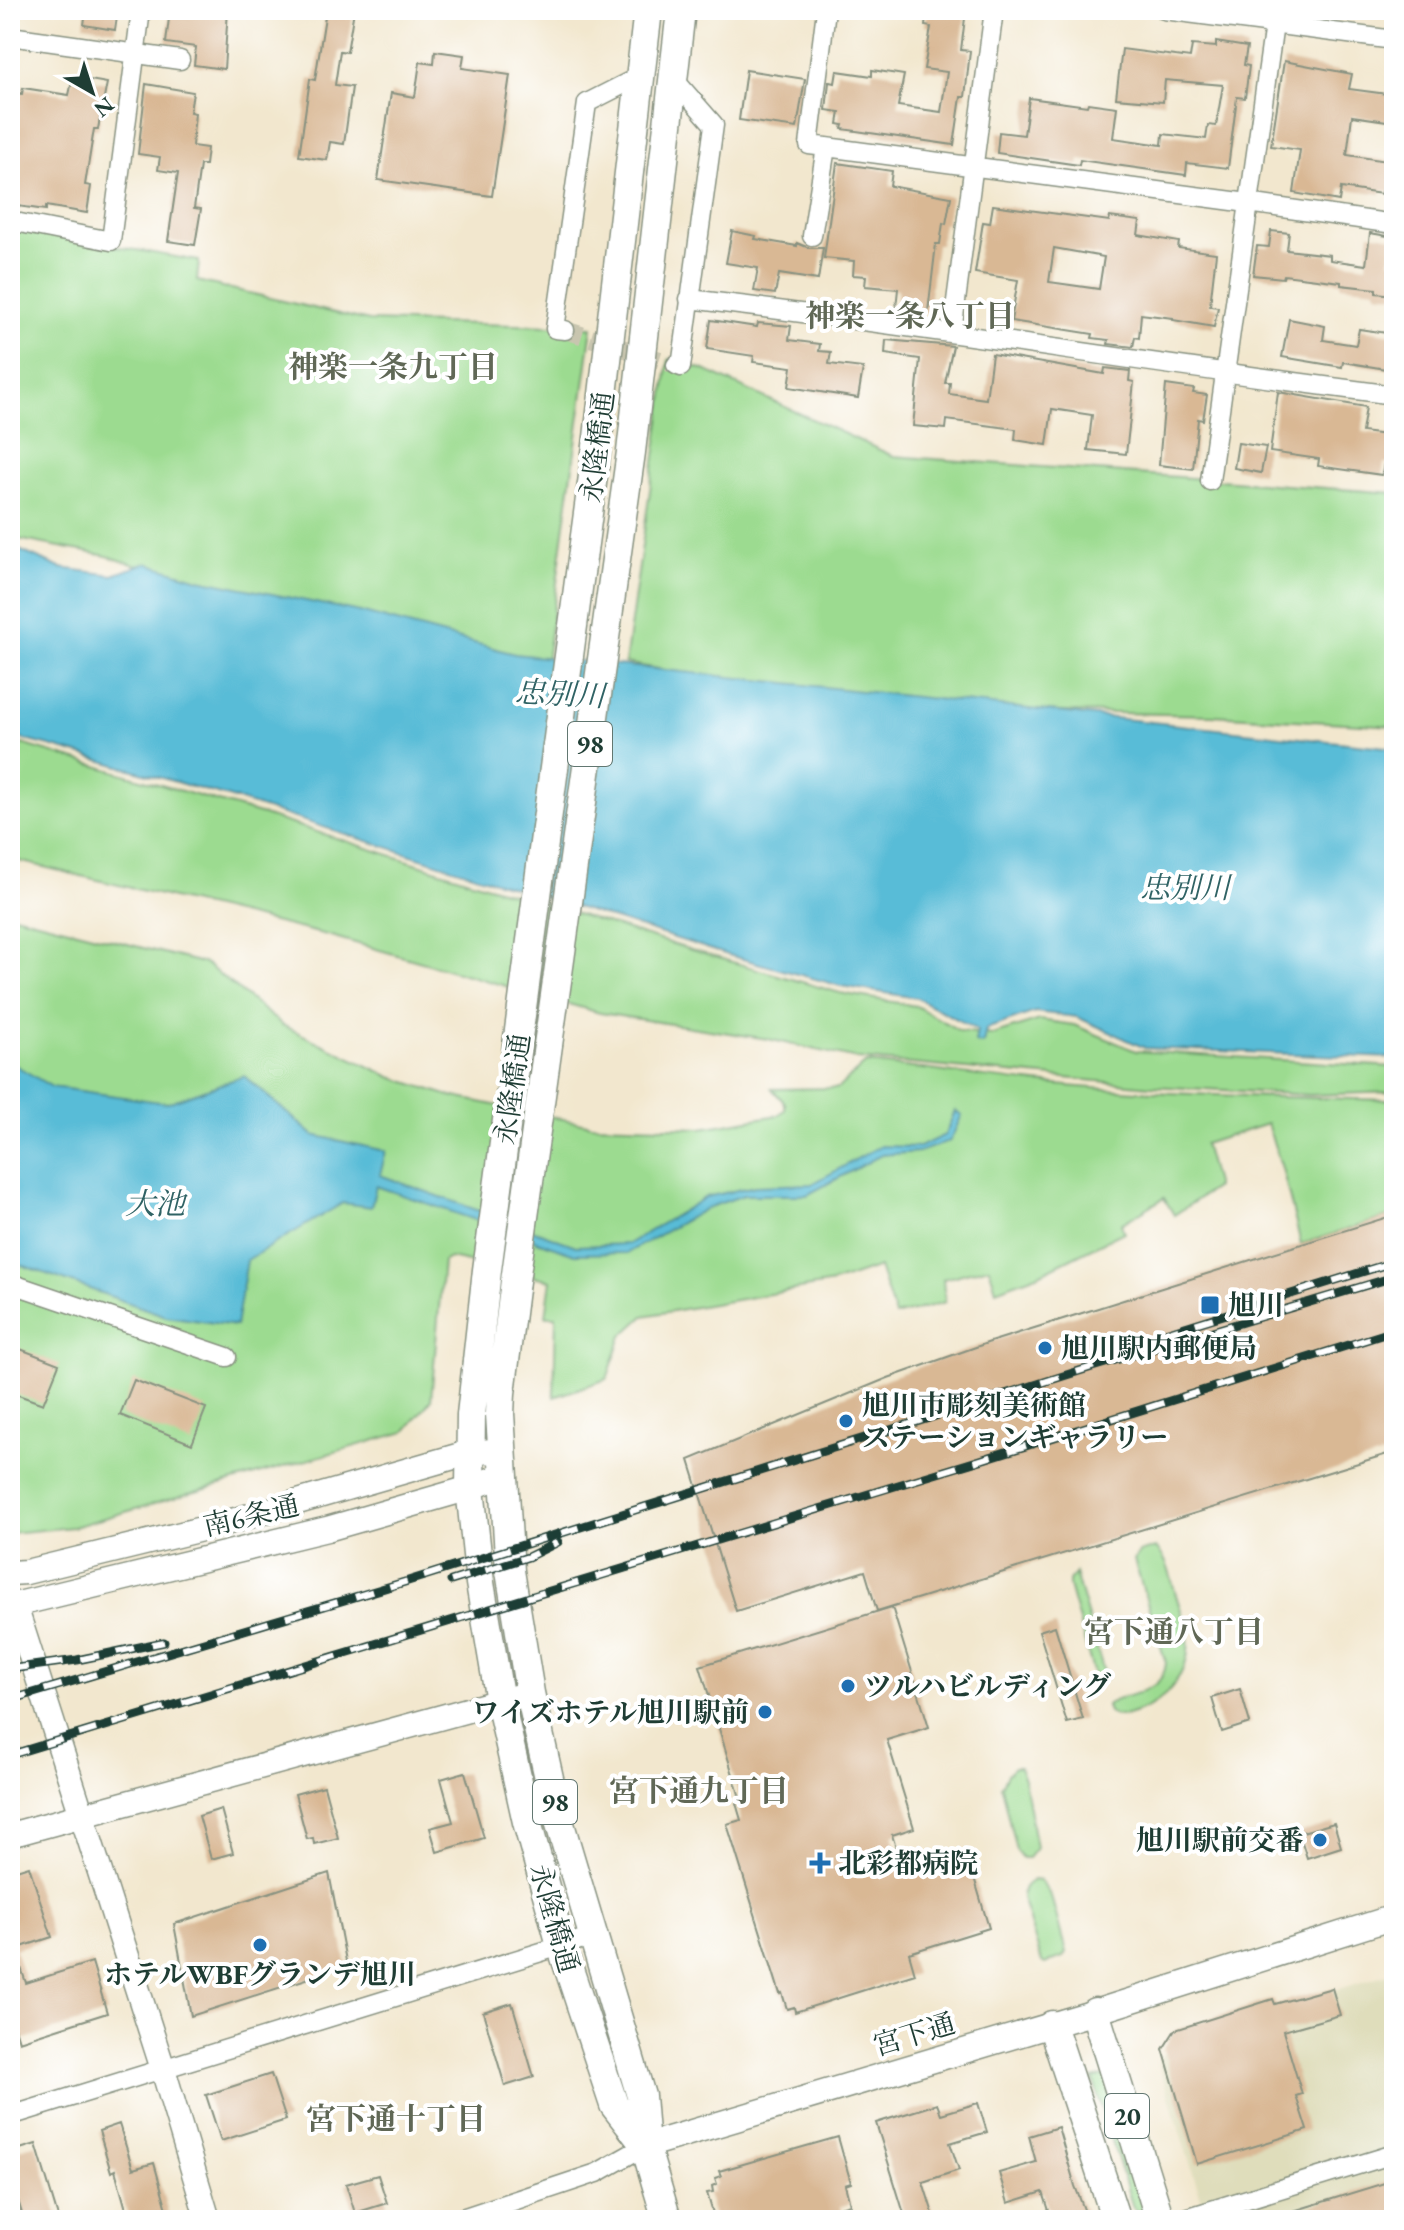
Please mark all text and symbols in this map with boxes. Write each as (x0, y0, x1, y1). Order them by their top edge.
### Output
north arrow (52, 52, 132, 132)
text: N (88, 90, 120, 124)
district label: 神楽一条八丁目 (805, 296, 1015, 335)
district label: 神楽一条九丁目 (288, 347, 498, 386)
street label: 永隆橋通 (572, 389, 622, 505)
water label: 忠別川 (514, 672, 609, 715)
road number: 98 (568, 722, 612, 766)
water label: 忠別川 (1140, 868, 1233, 907)
street label: 永隆橋通 (486, 1031, 538, 1147)
water label: 大池 (125, 1184, 188, 1223)
place label: 旭川 (1228, 1287, 1284, 1323)
marker: 旭川 (1199, 1294, 1221, 1316)
place label: 旭川駅内郵便局 (1061, 1330, 1257, 1366)
marker: 旭川駅内郵便局 (1036, 1339, 1054, 1357)
place label: 旭川市彫刻美術館 ステーションギャラリー (862, 1387, 1168, 1455)
marker: 旭川市彫刻美術館 ステーションギャラリー (837, 1412, 855, 1430)
street label: 南6条通 (199, 1487, 303, 1543)
district label: 宮下通八丁目 (1084, 1612, 1264, 1651)
place label: ツルハビルディング (864, 1668, 1111, 1704)
marker: ツルハビルディング (839, 1677, 857, 1695)
place label: ワイズホテル旭川駅前 (472, 1694, 749, 1730)
marker: ワイズホテル旭川駅前 (756, 1703, 774, 1721)
district label: 宮下通九丁目 (609, 1771, 789, 1810)
road number: 98 (533, 1780, 577, 1824)
place label: 旭川駅前交番 (1136, 1822, 1304, 1858)
marker: 旭川駅前交番 (1311, 1831, 1329, 1849)
place label: 北彩都病院 (838, 1845, 978, 1881)
marker: 北彩都病院 (809, 1852, 831, 1874)
street label: 永隆橋通 (522, 1859, 588, 1977)
marker: ホテルWBFグランデ旭川 (251, 1936, 269, 1954)
place label: ホテルWBFグランデ旭川 (104, 1956, 416, 1992)
street label: 宮下通 (869, 2005, 959, 2063)
road number: 20 (1105, 2094, 1149, 2138)
district label: 宮下通十丁目 (306, 2099, 486, 2138)

